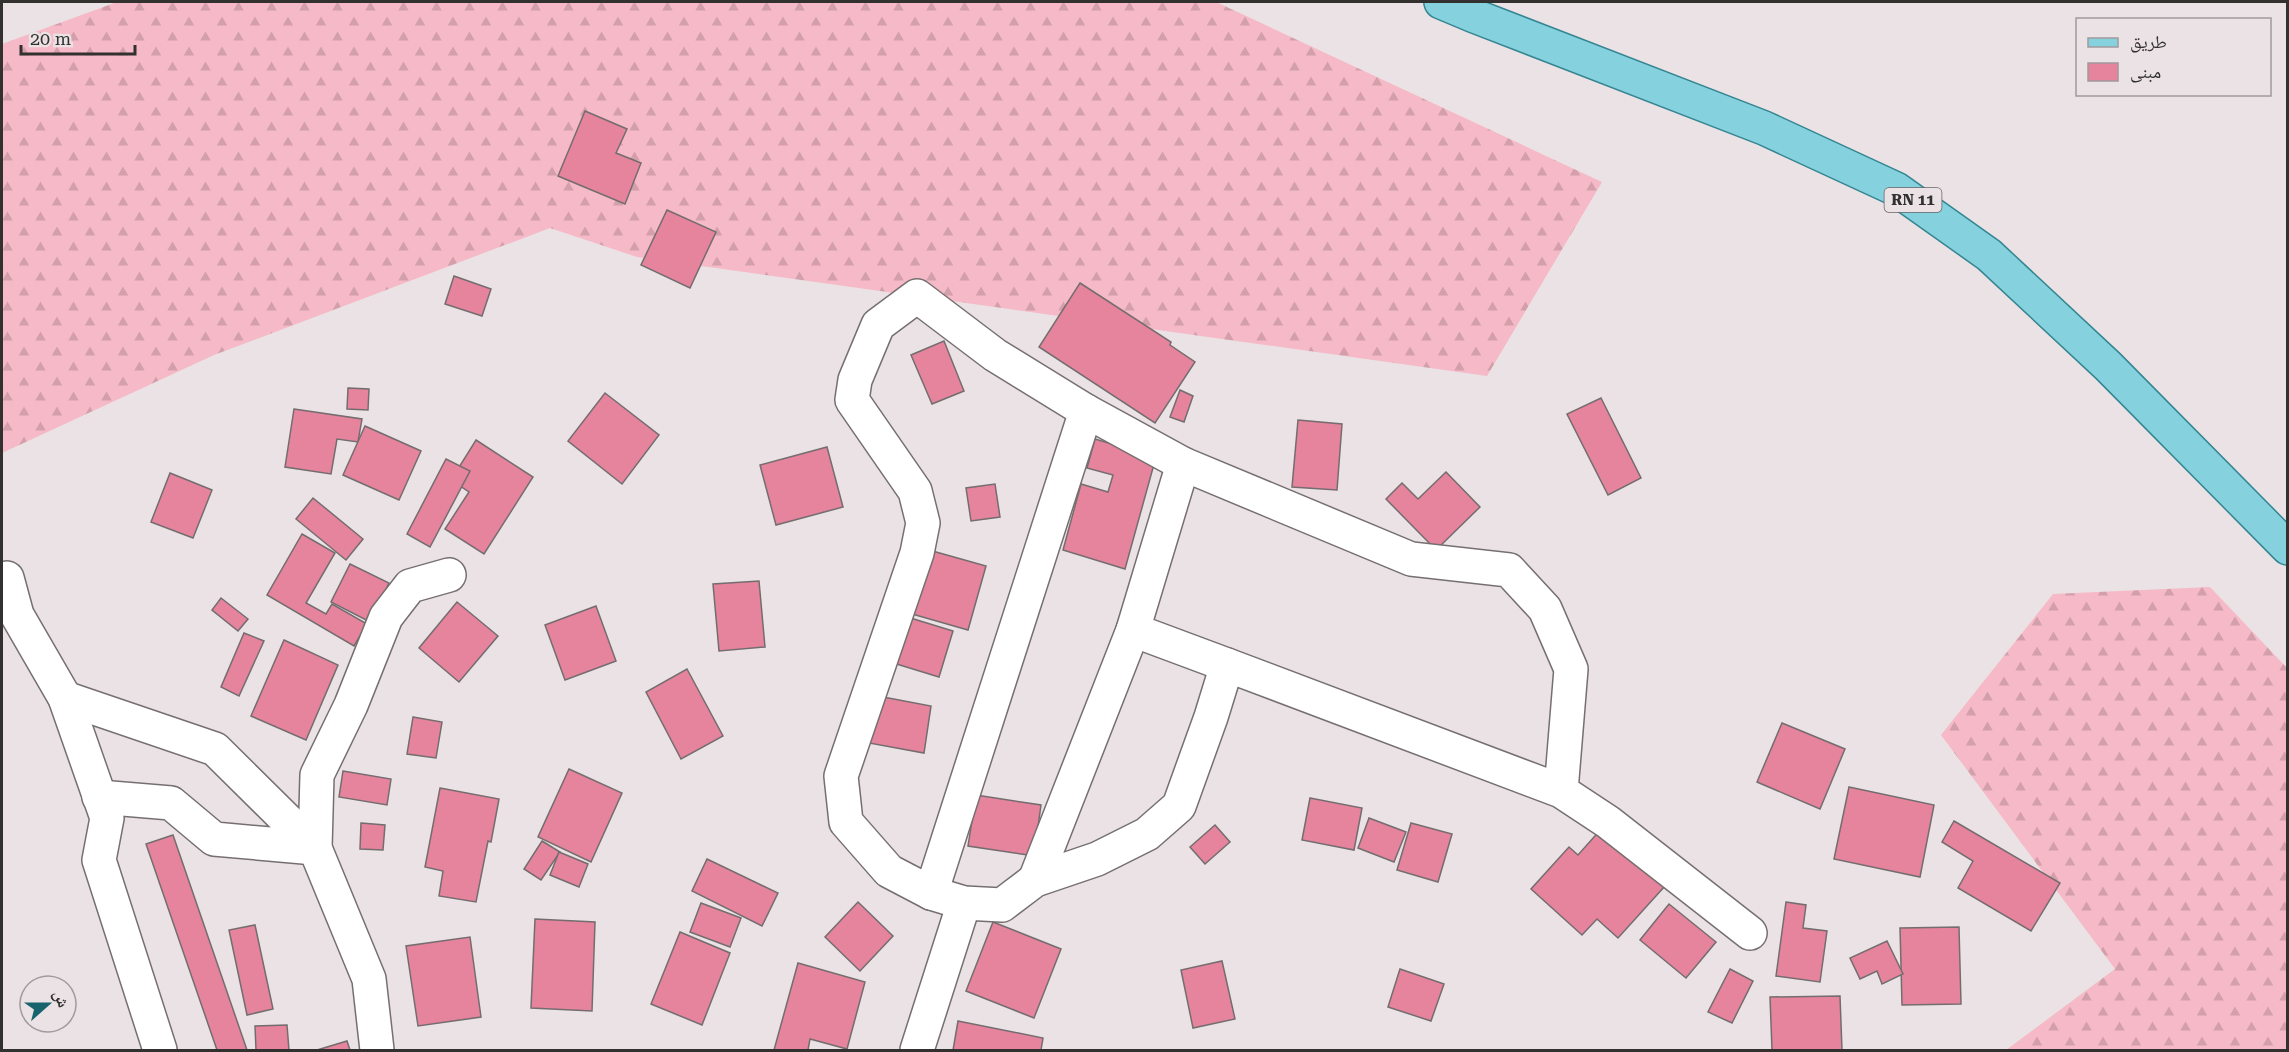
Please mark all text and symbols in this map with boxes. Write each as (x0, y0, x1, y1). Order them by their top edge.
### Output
scale bar (21, 18, 135, 56)
legend (2076, 18, 2271, 96)
text: 20 m (30, 28, 71, 49)
text: طريق (2130, 31, 2167, 53)
text: مبنى (2130, 61, 2161, 83)
road number: RN 11 (1884, 188, 1942, 212)
north arrow (18, 974, 78, 1034)
text: ش (50, 987, 73, 1010)

